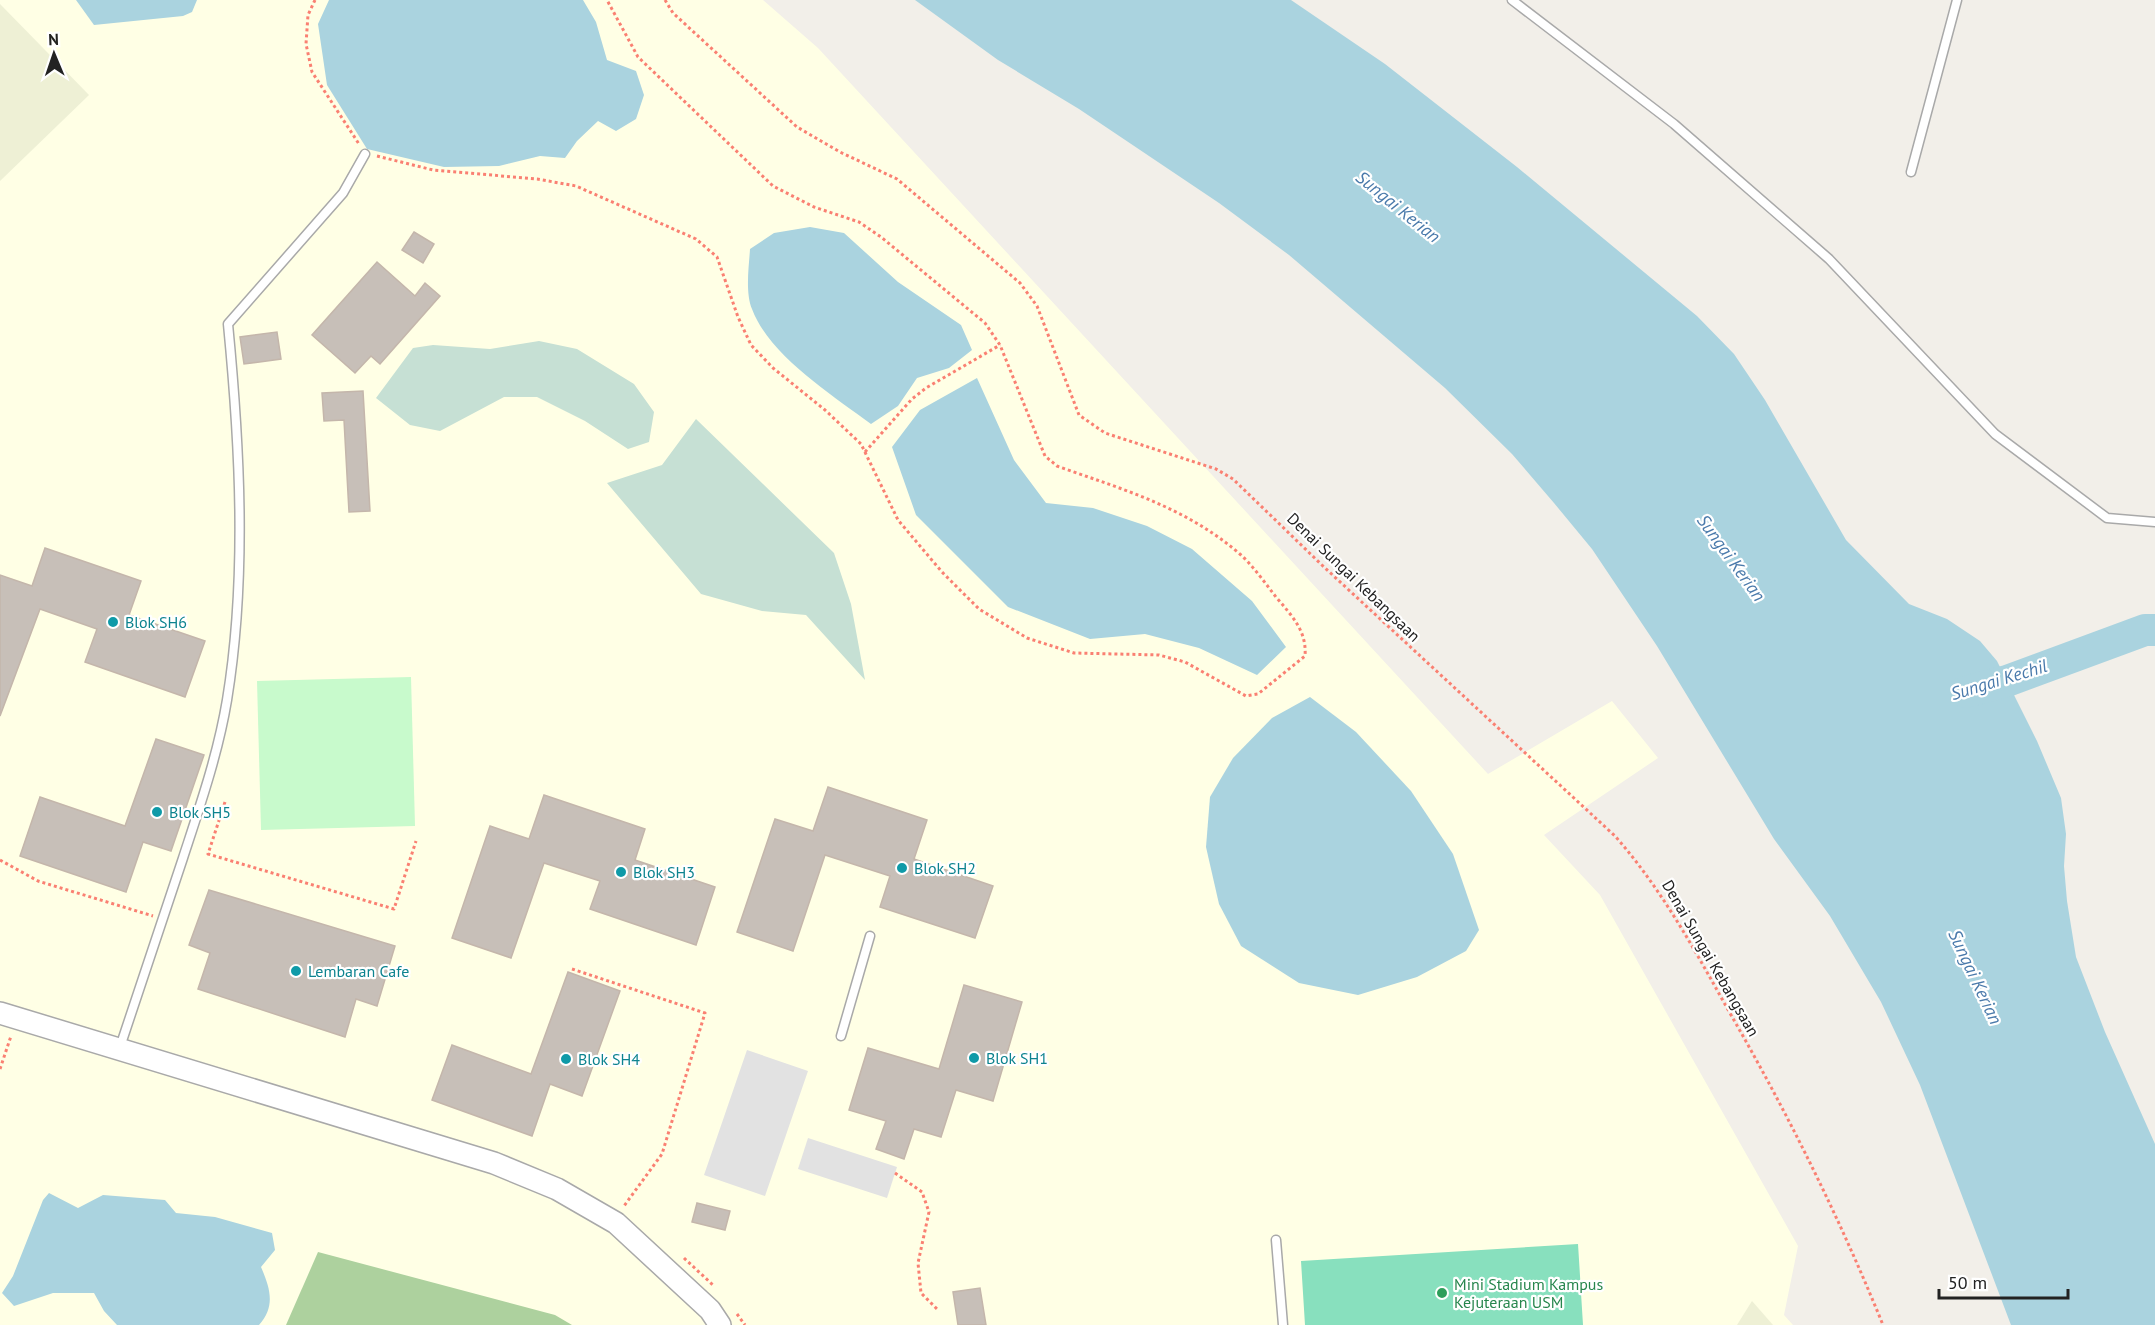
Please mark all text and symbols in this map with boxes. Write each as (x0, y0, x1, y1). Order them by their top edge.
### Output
north arrow (24, 24, 84, 84)
text: N (48, 29, 59, 49)
water label: Sungai Kerian (1351, 166, 1445, 248)
street label: Denai Sungai Kebangsaan (1283, 508, 1425, 646)
water label: Sungai Kerian (1692, 510, 1771, 606)
place label: Blok SH6 (125, 612, 187, 632)
marker: Blok SH6 (106, 615, 120, 629)
water label: Sungai Kechil (1948, 654, 2050, 705)
place label: Blok SH5 (169, 802, 231, 822)
marker: Blok SH5 (150, 805, 164, 819)
place label: Blok SH2 (914, 858, 976, 878)
marker: Blok SH2 (895, 861, 909, 875)
place label: Blok SH3 (633, 862, 695, 882)
marker: Blok SH3 (614, 865, 628, 879)
street label: Denai Sungai Kebangsaan (1658, 876, 1764, 1040)
water label: Sungai Kerian (1943, 926, 2007, 1028)
place label: Lembaran Cafe (308, 961, 409, 981)
marker: Lembaran Cafe (289, 964, 303, 978)
place label: Blok SH1 (986, 1048, 1048, 1068)
place label: Blok SH4 (578, 1049, 640, 1069)
marker: Blok SH1 (967, 1051, 981, 1065)
marker: Blok SH4 (559, 1052, 573, 1066)
scale bar (1939, 1262, 2068, 1300)
text: 50 m (1948, 1271, 1987, 1294)
place label: Mini Stadium Kampus Kejuteraan USM (1454, 1274, 1603, 1312)
marker: Mini Stadium Kampus Kejuteraan USM (1435, 1286, 1449, 1300)

